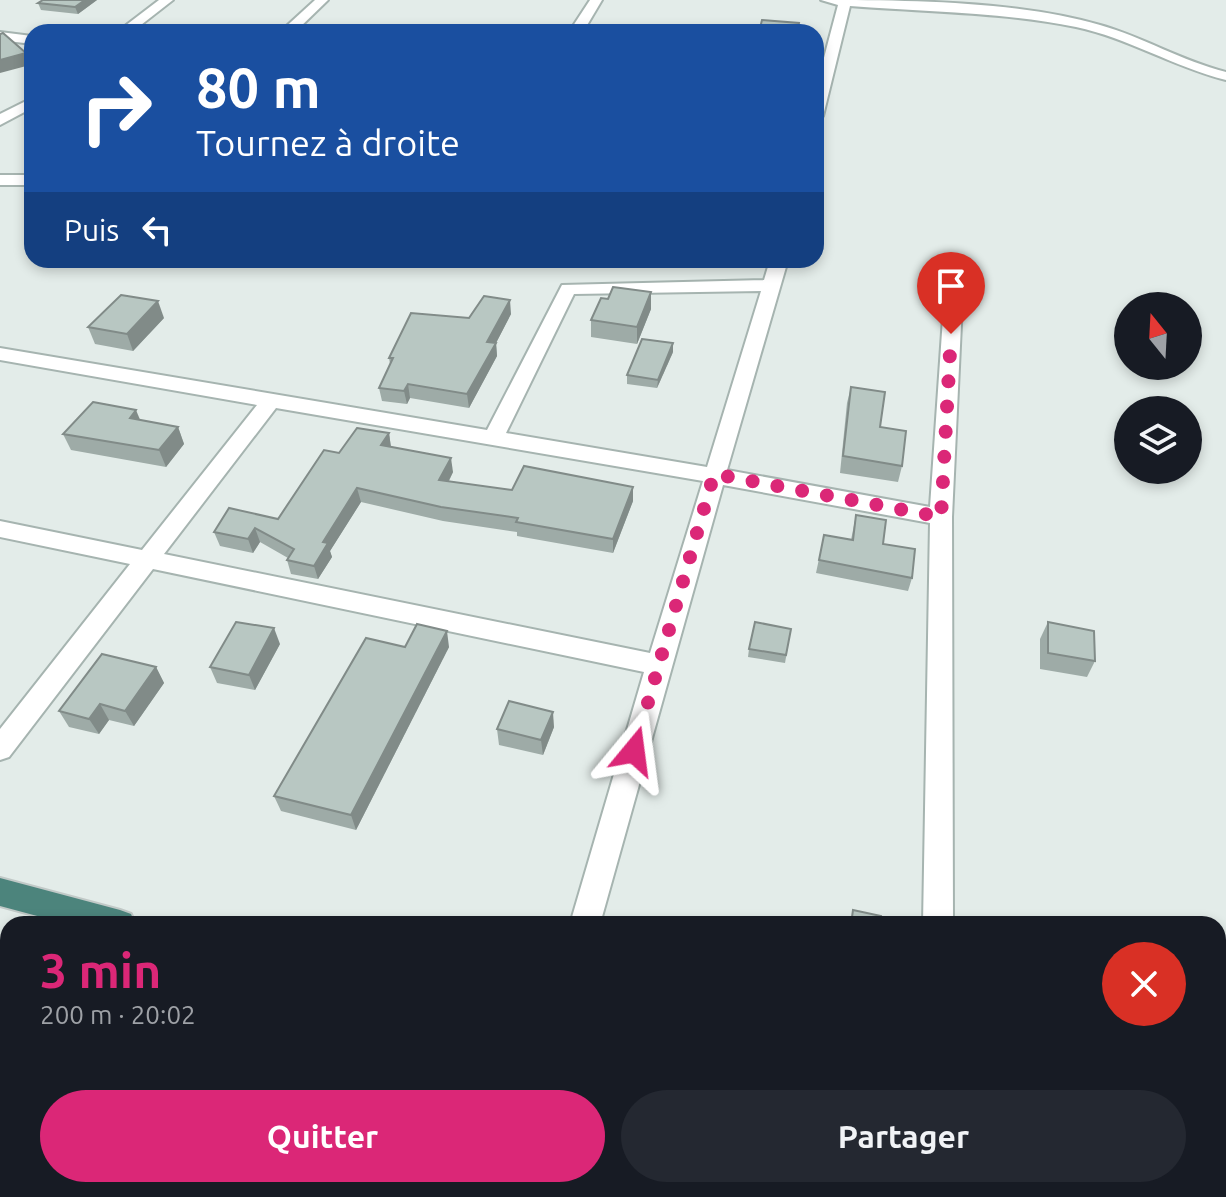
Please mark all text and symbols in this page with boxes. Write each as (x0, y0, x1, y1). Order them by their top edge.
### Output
icon: right (64, 56, 168, 160)
text: 80 m (196, 56, 321, 119)
text: Tournez à droite (196, 122, 460, 163)
icon: left (135, 208, 179, 252)
text: Puis (64, 213, 119, 247)
pin (917, 252, 985, 334)
icon: arrive (929, 264, 973, 308)
north arrow (1114, 292, 1202, 380)
map controls (1114, 292, 1202, 484)
button: layers (1114, 396, 1202, 484)
position arrow (592, 709, 676, 793)
button: close (1102, 942, 1186, 1026)
text: 3 min (40, 943, 161, 997)
text: 200 m · 20:02 (40, 1000, 196, 1029)
button: Quitter (40, 1090, 605, 1182)
button: Partager (621, 1090, 1186, 1182)

